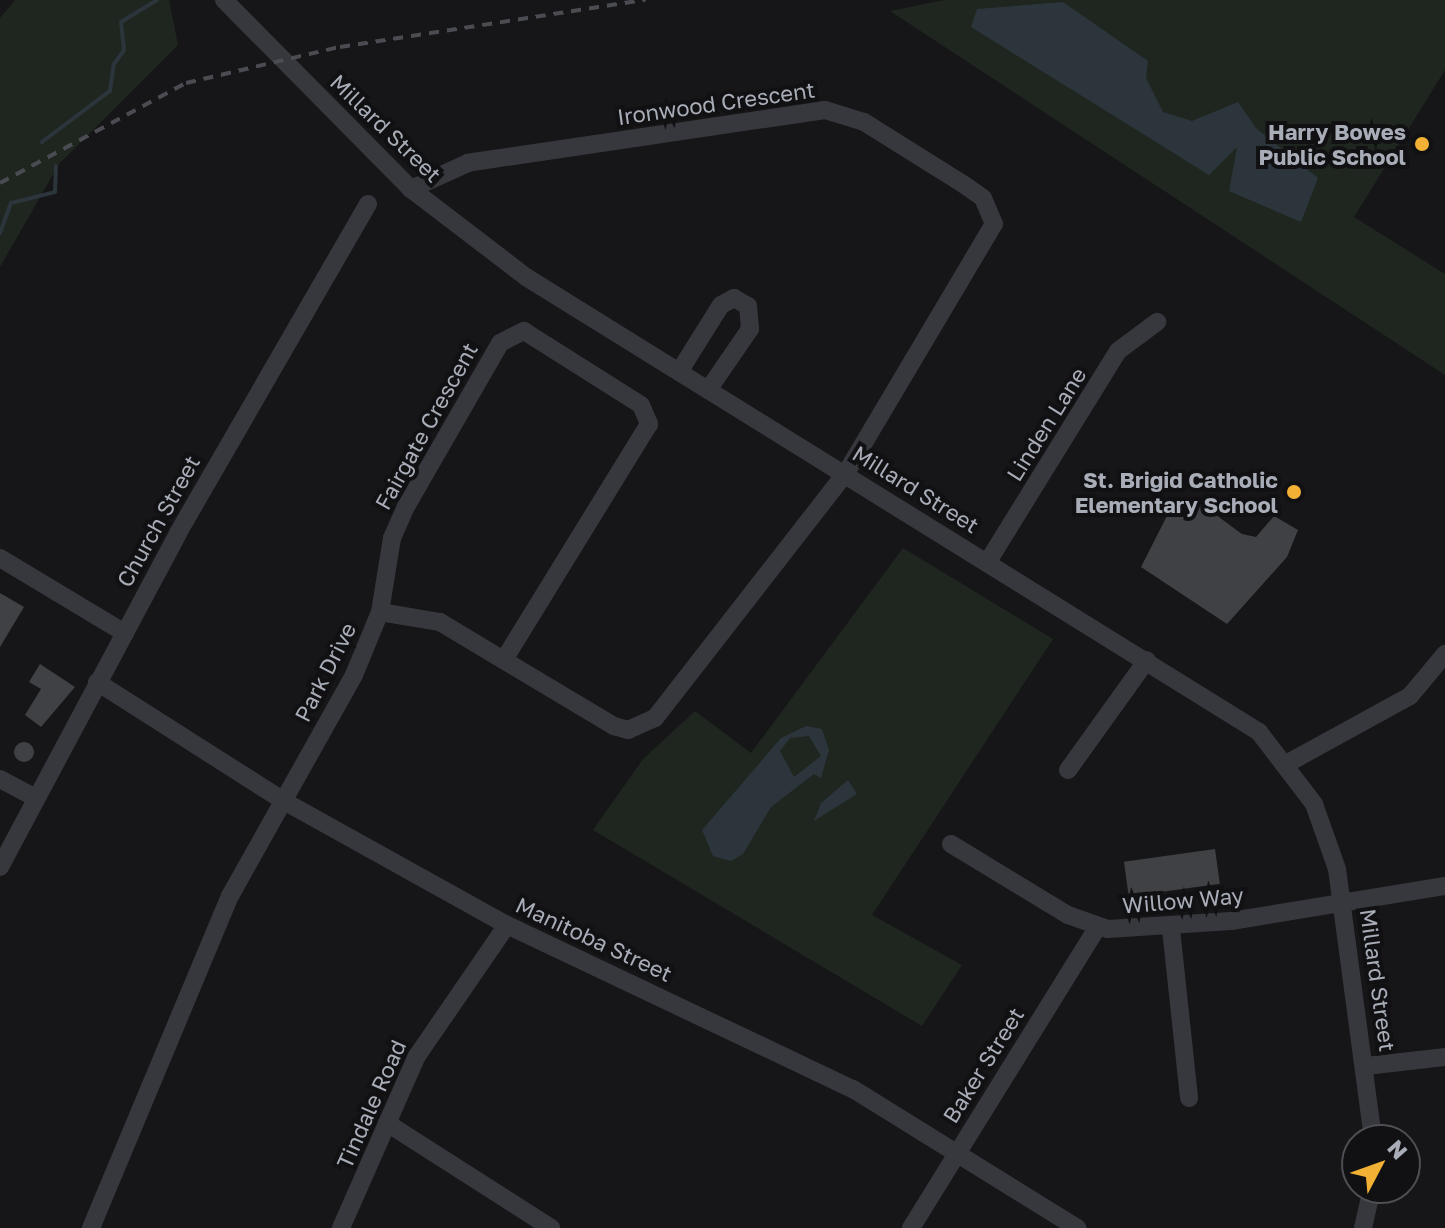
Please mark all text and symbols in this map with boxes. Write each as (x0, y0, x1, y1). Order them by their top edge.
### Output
street label: Millard Street (325, 69, 447, 187)
street label: Ironwood Crescent (615, 76, 817, 130)
place label: Harry Bowes Public School (1259, 118, 1406, 170)
marker: Harry Bowes Public School (1413, 135, 1431, 153)
street label: Fairgate Crescent (369, 338, 483, 514)
street label: Linden Lane (1001, 362, 1091, 486)
street label: Millard Street (848, 440, 984, 538)
street label: Church Street (111, 451, 205, 591)
place label: St. Brigid Catholic Elementary School (1075, 466, 1278, 518)
marker: St. Brigid Catholic Elementary School (1285, 483, 1303, 501)
street label: Park Drive (289, 618, 361, 726)
street label: Willow Way (1121, 882, 1245, 918)
street label: Manitoba Street (512, 891, 676, 987)
street label: Millard Street (1355, 907, 1401, 1053)
street label: Baker Street (937, 1002, 1029, 1128)
street label: Tindale Road (331, 1036, 411, 1172)
north arrow (1341, 1124, 1421, 1204)
text: N (1382, 1134, 1414, 1164)

